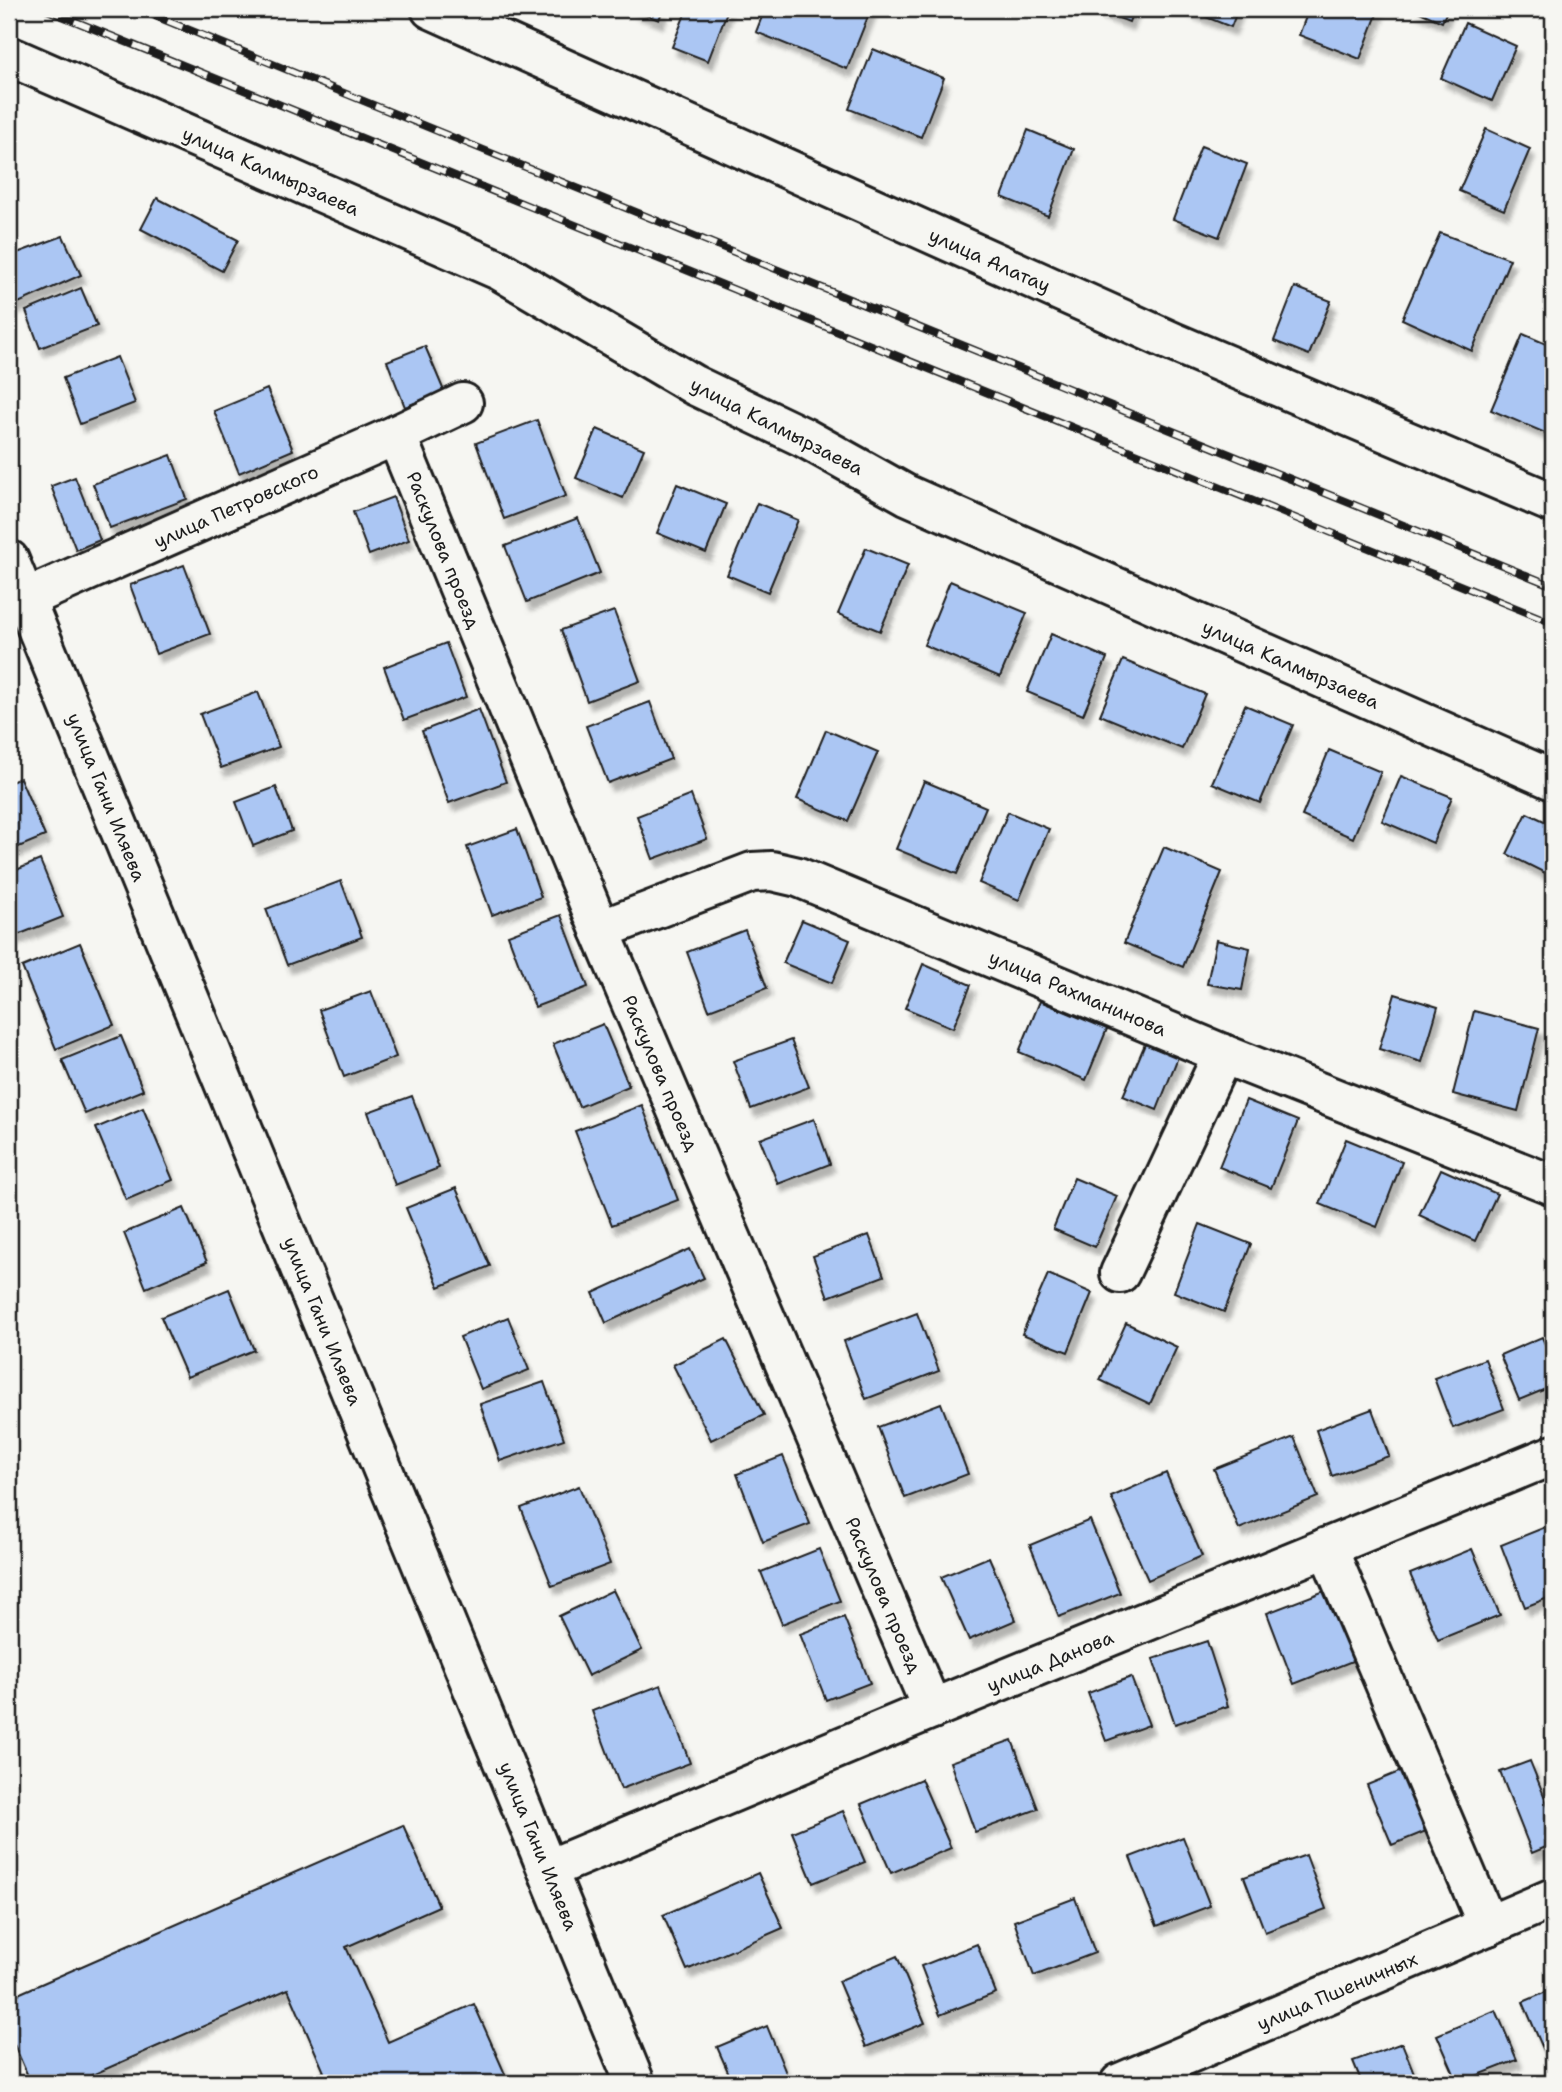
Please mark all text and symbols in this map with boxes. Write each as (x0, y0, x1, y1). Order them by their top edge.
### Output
street label: улица Калмырзаева (178, 121, 363, 222)
street label: улица Алатау (925, 222, 1054, 298)
street label: улица Калмырзаева (686, 372, 868, 481)
street label: улица Петровского (150, 459, 323, 554)
street label: Раскулова проезд (401, 468, 486, 632)
street label: улица Калмырзаева (1198, 614, 1383, 715)
street label: улица Гани Иляева (61, 709, 152, 885)
street label: улица Рахманинова (985, 945, 1170, 1042)
street label: Раскулова проезд (616, 991, 705, 1155)
street label: улица Гани Иляева (277, 1233, 368, 1409)
street label: Раскулова проезд (839, 1513, 928, 1677)
street label: улица Данова (983, 1625, 1117, 1698)
street label: улица Гани Иляева (493, 1758, 584, 1934)
street label: улица Пшеничных (1253, 1946, 1421, 2037)

